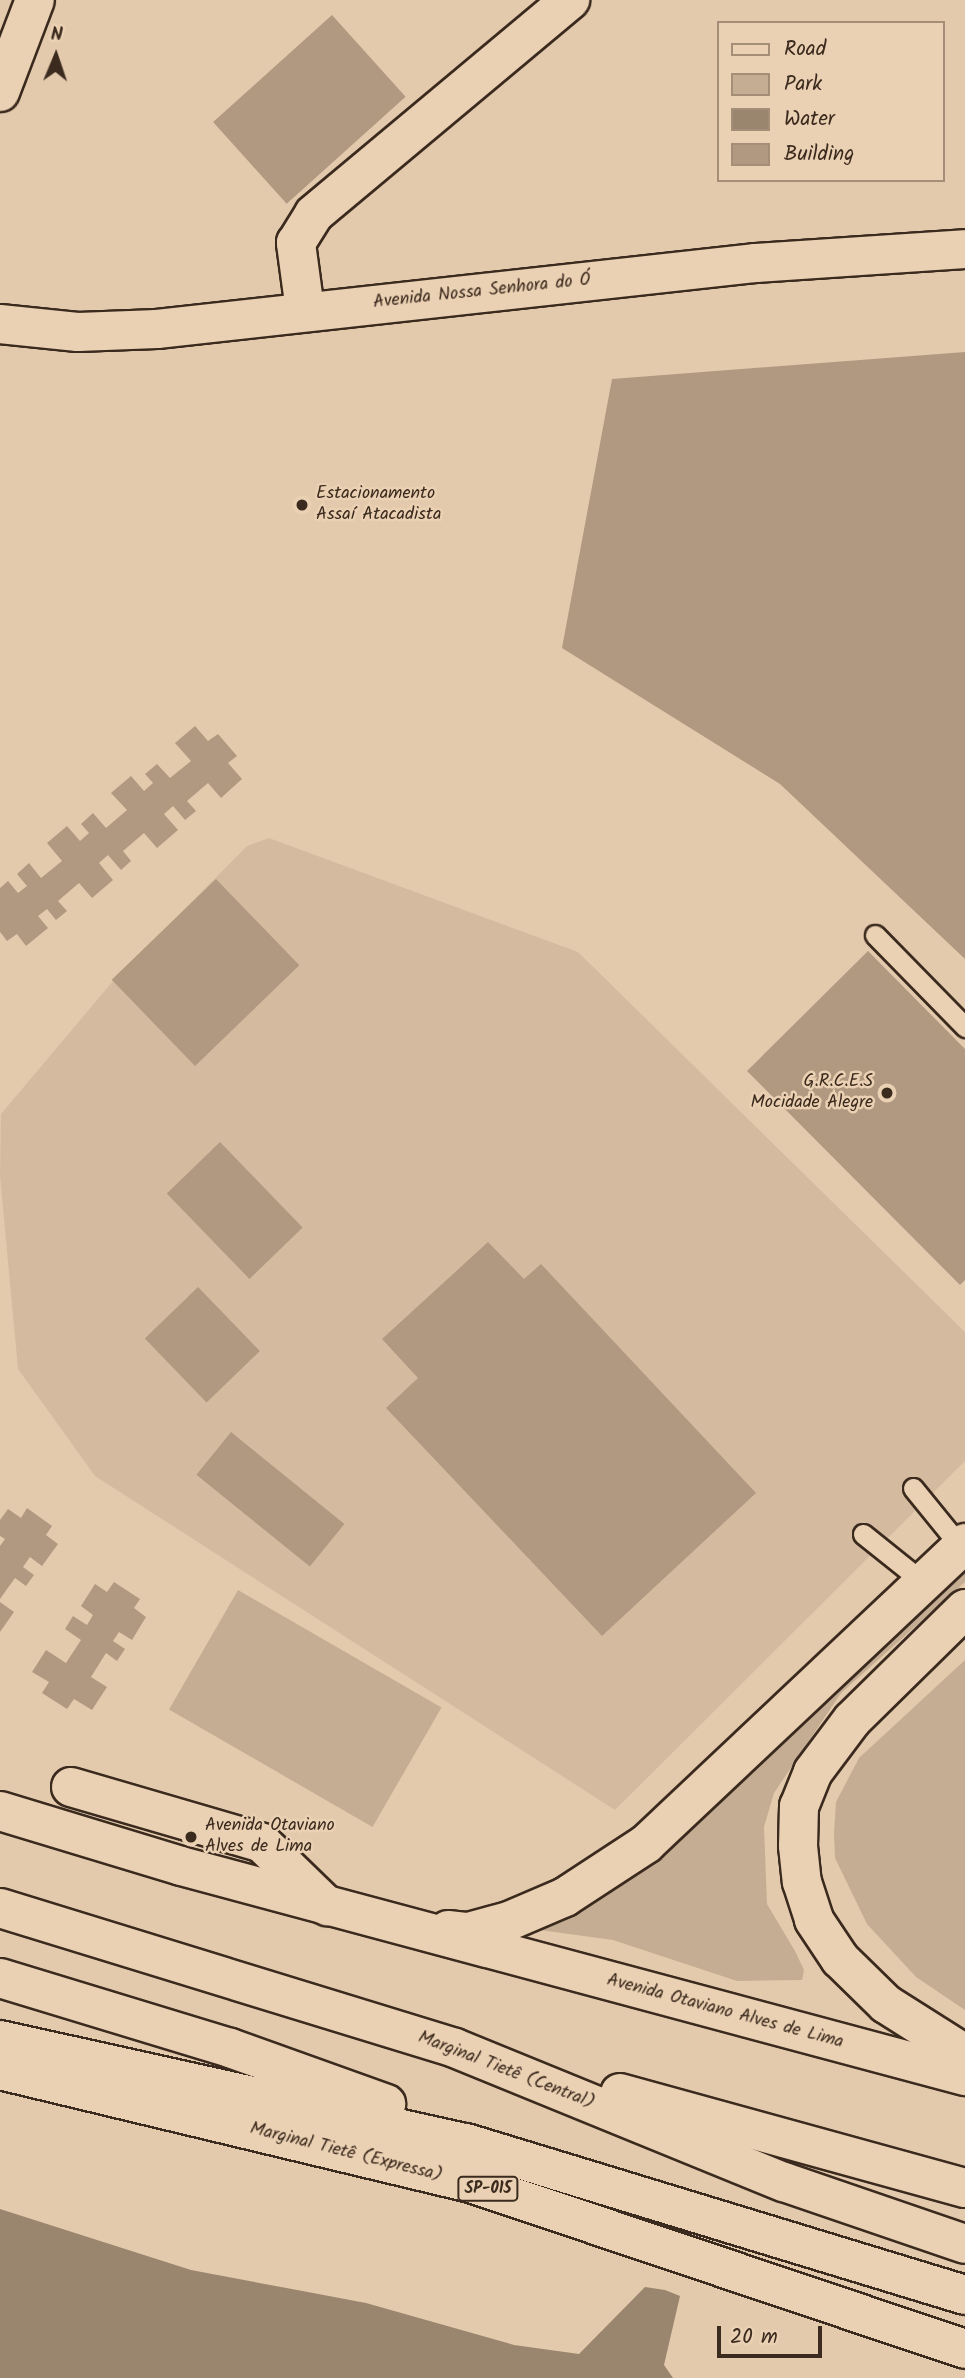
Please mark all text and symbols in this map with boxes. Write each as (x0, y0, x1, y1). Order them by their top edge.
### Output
text: N (50, 20, 63, 50)
north arrow (21, 21, 91, 91)
legend (716, 21, 944, 182)
text: Road (784, 33, 826, 66)
text: Park (784, 68, 822, 101)
text: Water (784, 103, 835, 136)
text: Building (784, 138, 854, 171)
street label: Avenida Nossa Senhora do Ó (372, 270, 592, 314)
place label: Estacionamento Assaí Atacadista (316, 484, 441, 526)
marker: Estacionamento Assaí Atacadista (294, 497, 310, 513)
place label: G.R.C.E.S Mocidade Alegre (751, 1072, 873, 1114)
marker: G.R.C.E.S Mocidade Alegre (879, 1085, 895, 1101)
place label: Avenida Otaviano Alves de Lima (205, 1816, 335, 1858)
marker: Avenida Otaviano Alves de Lima (183, 1829, 199, 1845)
street label: Avenida Otaviano Alves de Lima (604, 1970, 846, 2054)
street label: Marginal Tietê (Central) (415, 2027, 597, 2115)
street label: Marginal Tietê (Expressa) (248, 2119, 444, 2187)
road number: SP-015 (456, 2176, 520, 2202)
scale bar (720, 2312, 825, 2356)
text: 20 m (730, 2321, 778, 2354)

